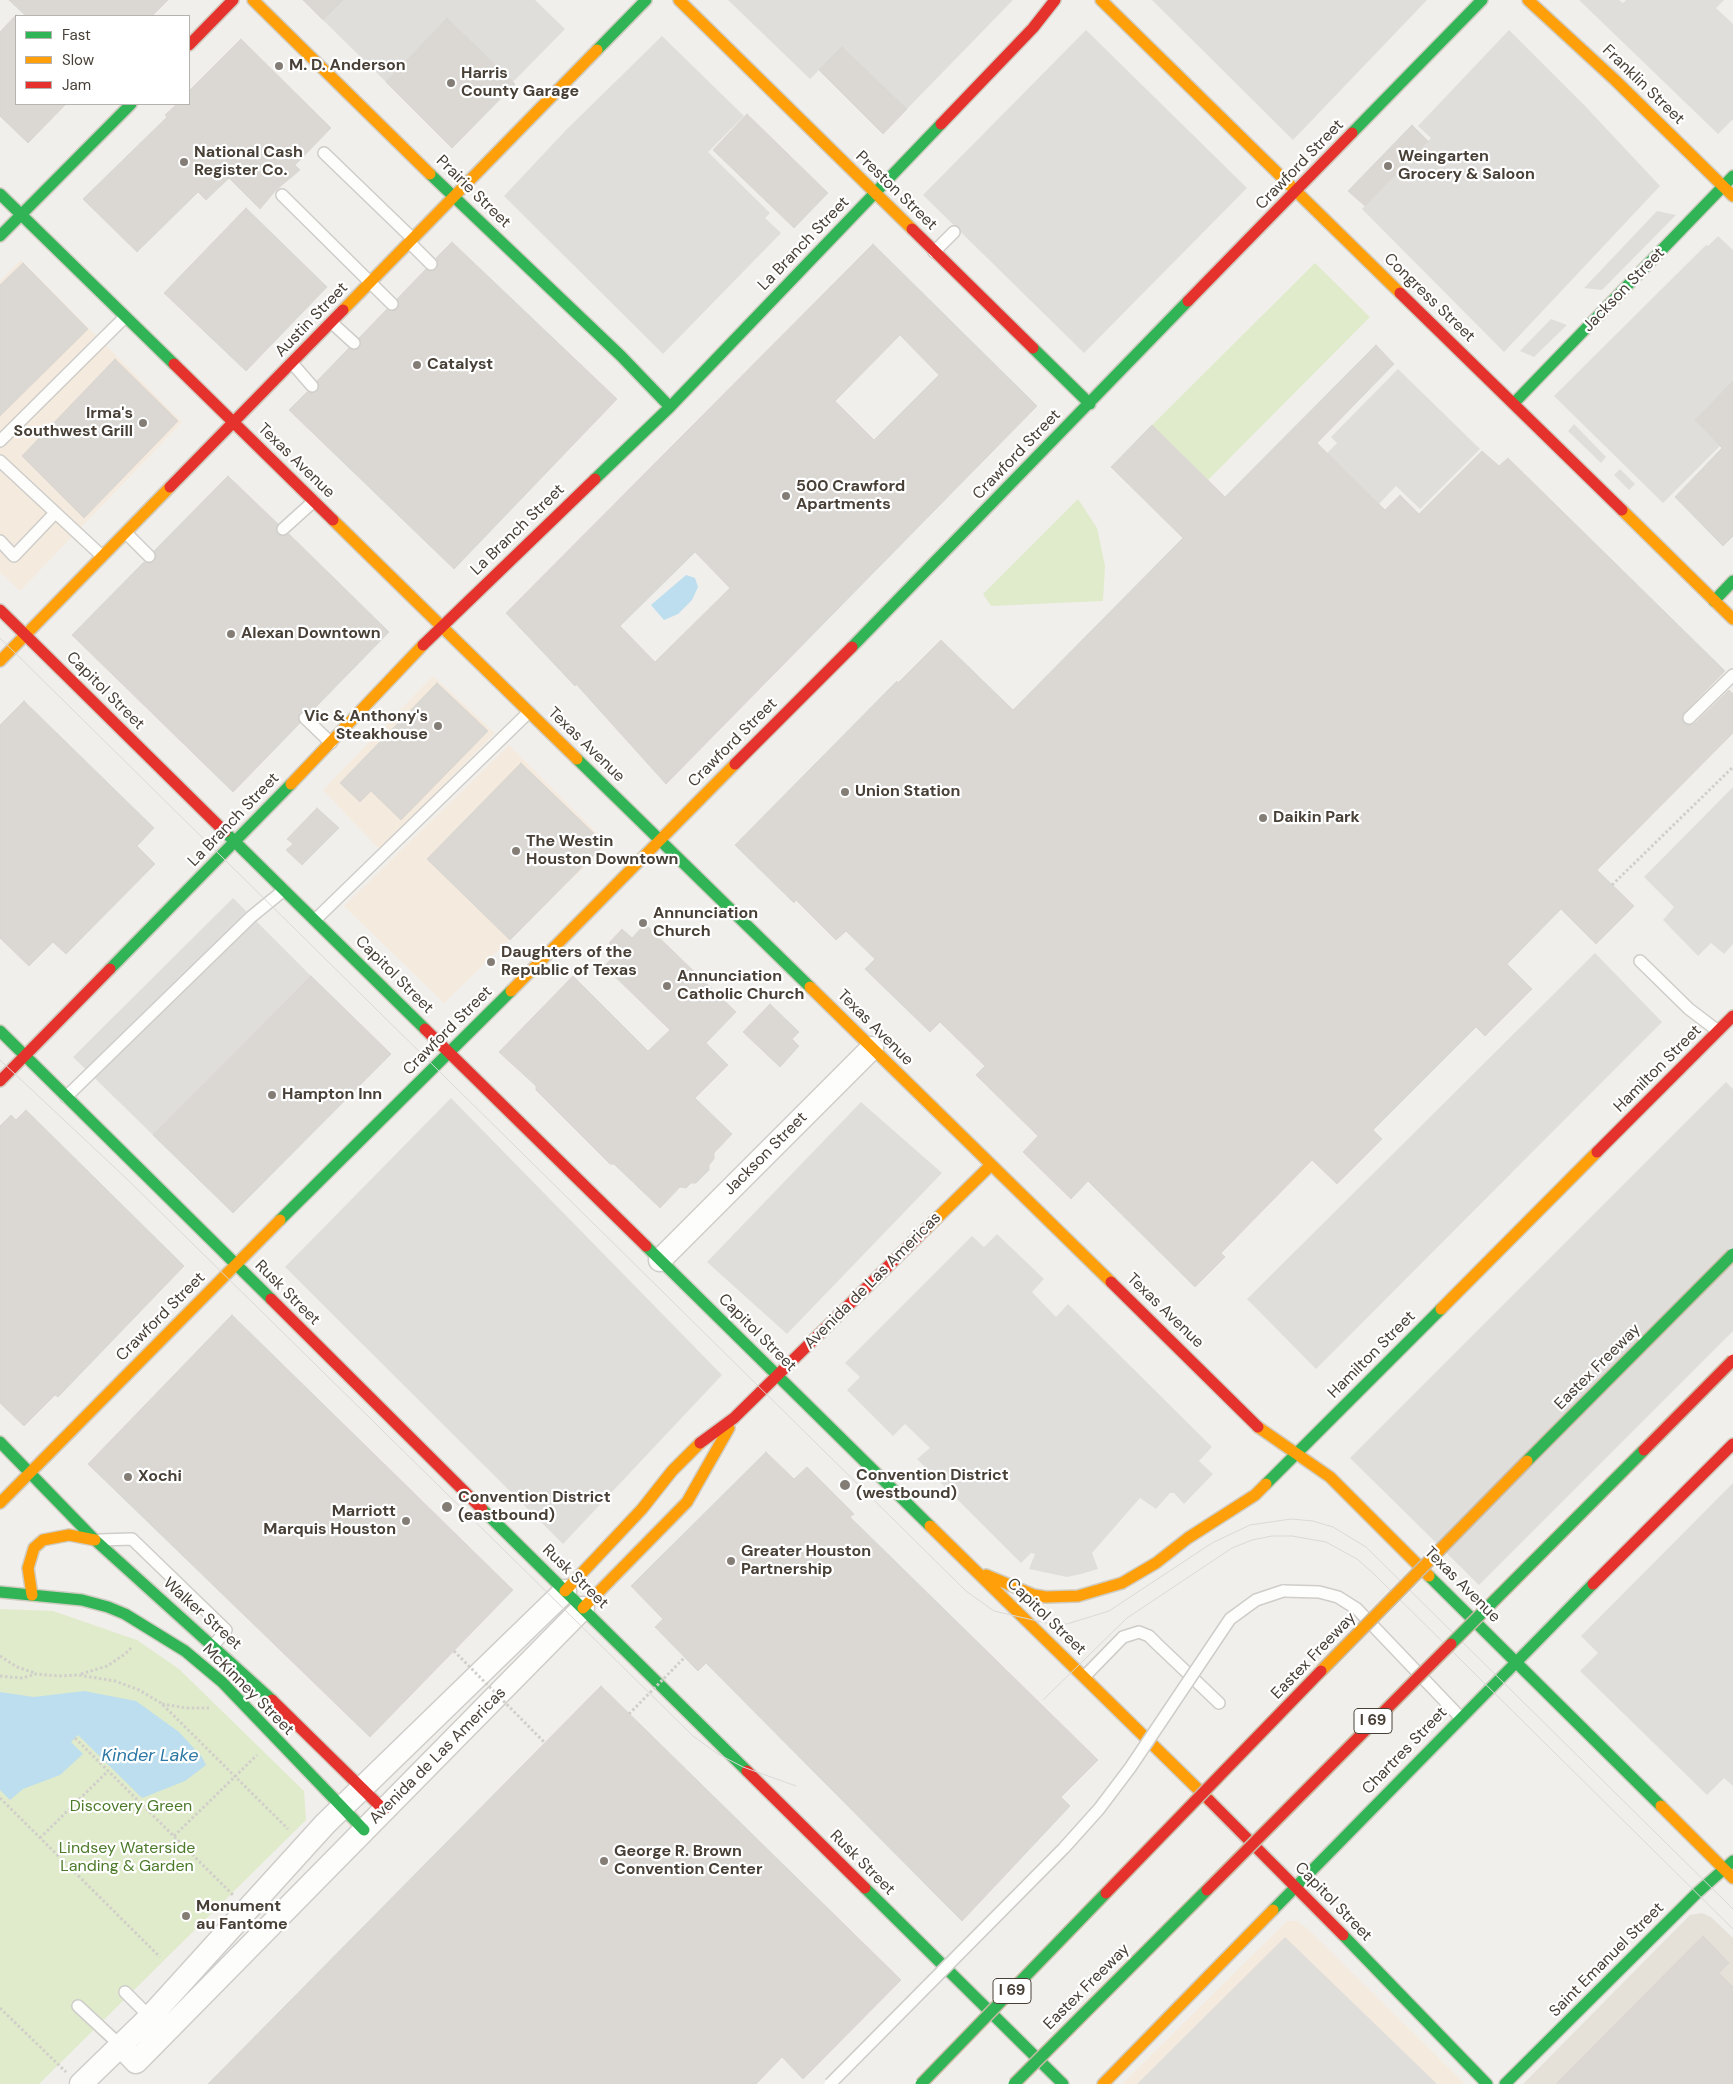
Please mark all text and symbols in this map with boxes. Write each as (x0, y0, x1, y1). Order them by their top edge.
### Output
legend (15, 15, 190, 105)
text: Fast (62, 25, 91, 45)
street label: Franklin Street (1598, 41, 1688, 129)
text: Slow (62, 50, 94, 70)
place label: M. D. Anderson (289, 56, 406, 76)
marker: M. D. Anderson (273, 60, 285, 72)
place label: Harris County Garage (461, 64, 579, 102)
text: Jam (62, 75, 91, 95)
marker: Harris County Garage (445, 77, 457, 89)
street label: Crawford Street (1252, 116, 1348, 214)
place label: National Cash Register Co. (194, 143, 303, 181)
street label: Preston Street (851, 147, 941, 235)
place label: Weingarten Grocery & Saloon (1398, 147, 1535, 185)
street label: Prairie Street (432, 152, 514, 232)
marker: National Cash Register Co. (178, 156, 190, 168)
marker: Weingarten Grocery & Saloon (1382, 160, 1394, 172)
street label: La Branch Street (754, 193, 854, 295)
street label: Jackson Street (1579, 244, 1669, 336)
street label: Congress Street (1379, 250, 1479, 346)
street label: Austin Street (272, 279, 352, 361)
place label: Catalyst (427, 355, 493, 375)
marker: Catalyst (411, 359, 423, 371)
place label: Irma's Southwest Grill (14, 404, 133, 442)
street label: Crawford Street (969, 406, 1065, 504)
marker: Irma's Southwest Grill (137, 417, 149, 429)
street label: Texas Avenue (254, 420, 338, 502)
place label: 500 Crawford Apartments (796, 477, 905, 515)
street label: La Branch Street (467, 480, 569, 580)
marker: 500 Crawford Apartments (780, 490, 792, 502)
place label: Alexan Downtown (241, 624, 381, 644)
marker: Alexan Downtown (225, 628, 237, 640)
street label: Capitol Street (62, 648, 148, 734)
street label: Crawford Street (684, 694, 782, 792)
street label: Texas Avenue (544, 704, 628, 786)
place label: Vic & Anthony's Steakhouse (304, 707, 428, 745)
marker: Vic & Anthony's Steakhouse (432, 720, 444, 732)
street label: La Branch Street (184, 769, 284, 871)
place label: Union Station (855, 782, 960, 802)
marker: Union Station (839, 786, 851, 798)
place label: Daikin Park (1273, 808, 1360, 828)
marker: Daikin Park (1257, 812, 1269, 824)
place label: The Westin Houston Downtown (526, 832, 678, 870)
marker: The Westin Houston Downtown (510, 845, 522, 857)
place label: Annunciation Church (653, 904, 758, 942)
marker: Annunciation Church (637, 917, 649, 929)
street label: Capitol Street (351, 932, 437, 1018)
place label: Daughters of the Republic of Texas (501, 943, 637, 981)
marker: Daughters of the Republic of Texas (485, 956, 497, 968)
place label: Annunciation Catholic Church (677, 967, 804, 1005)
marker: Annunciation Catholic Church (661, 980, 673, 992)
street label: Crawford Street (399, 982, 497, 1080)
street label: Texas Avenue (833, 986, 917, 1070)
street label: Hamilton Street (1610, 1021, 1706, 1117)
place label: Hampton Inn (282, 1085, 382, 1105)
marker: Hampton Inn (266, 1089, 278, 1101)
street label: Jackson Street (720, 1108, 812, 1200)
street label: Avenida de Las Americas (801, 1209, 945, 1353)
street label: Rusk Street (250, 1256, 324, 1330)
street label: Crawford Street (112, 1268, 210, 1366)
street label: Texas Avenue (1123, 1270, 1207, 1352)
street label: Capitol Street (714, 1290, 800, 1376)
street label: Hamilton Street (1324, 1307, 1420, 1403)
street label: Eastex Freeway (1551, 1320, 1645, 1414)
place label: Convention District (westbound) (856, 1466, 1009, 1504)
place label: Xochi (138, 1467, 182, 1487)
marker: Xochi (122, 1471, 134, 1483)
marker: Convention District (westbound) (838, 1478, 852, 1492)
place label: Convention District (eastbound) (458, 1488, 611, 1526)
marker: Convention District (eastbound) (440, 1500, 454, 1514)
place label: Marriott Marquis Houston (263, 1502, 396, 1540)
marker: Marriott Marquis Houston (400, 1515, 412, 1527)
street label: Rusk Street (538, 1541, 612, 1613)
place label: Greater Houston Partnership (741, 1542, 871, 1580)
street label: Texas Avenue (1420, 1543, 1504, 1627)
marker: Greater Houston Partnership (725, 1555, 737, 1567)
street label: Walker Street (159, 1574, 245, 1654)
street label: Capitol Street (1002, 1574, 1090, 1660)
street label: Eastex Freeway (1268, 1608, 1360, 1704)
street label: McKinney Street (198, 1640, 298, 1740)
street label: Avenida de Las Americas (366, 1684, 510, 1828)
street label: Chartres Street (1359, 1703, 1451, 1799)
road number: I 69 (1354, 1708, 1392, 1734)
water label: Kinder Lake (102, 1745, 198, 1767)
park label: Discovery Green (70, 1797, 192, 1817)
street label: Rusk Street (825, 1826, 899, 1900)
park label: Lindsey Waterside Landing & Garden (59, 1839, 195, 1877)
place label: George R. Brown Convention Center (614, 1842, 762, 1880)
marker: George R. Brown Convention Center (598, 1855, 610, 1867)
street label: Capitol Street (1290, 1858, 1376, 1946)
place label: Monument au Fantome (196, 1897, 288, 1935)
street label: Saint Emanuel Street (1546, 1899, 1668, 2021)
marker: Monument au Fantome (180, 1910, 192, 1922)
street label: Eastex Freeway (1040, 1940, 1134, 2034)
road number: I 69 (993, 1978, 1031, 2004)

